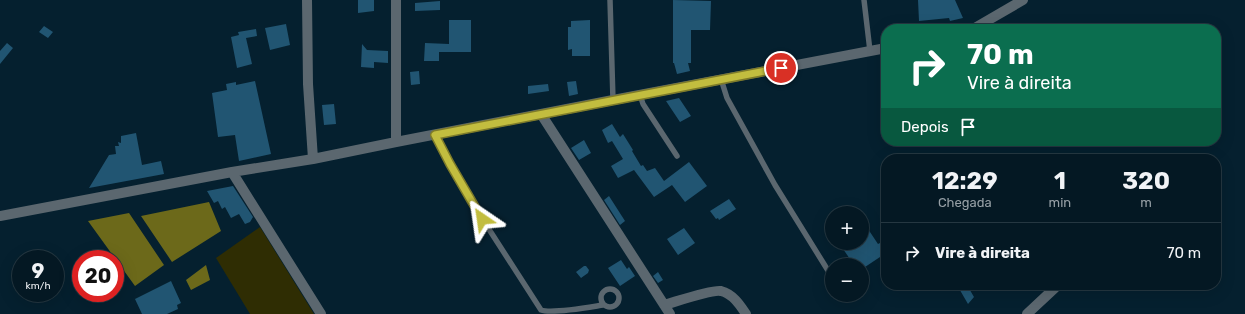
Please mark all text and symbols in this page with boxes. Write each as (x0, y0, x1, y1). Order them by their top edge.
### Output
text: 70 m (967, 38, 1034, 71)
icon: right (901, 40, 953, 92)
pin (764, 51, 798, 85)
icon: arrive (770, 57, 792, 79)
text: Vire à direita (967, 72, 1072, 94)
icon: arrive (957, 116, 979, 138)
text: Depois (901, 118, 949, 136)
text: 12:29 (932, 167, 998, 195)
text: 1 (1054, 167, 1066, 195)
text: 320 (1122, 167, 1170, 195)
text: Chegada (938, 195, 992, 210)
text: min (1049, 195, 1071, 210)
text: m (1140, 195, 1152, 210)
position arrow (461, 198, 503, 240)
map controls (825, 206, 869, 302)
button: + (825, 206, 869, 250)
icon: right (901, 242, 923, 264)
text: Vire à direita (935, 244, 1030, 262)
text: 70 m (1167, 244, 1201, 262)
speed limit sign: 20 (72, 250, 124, 302)
button: − (825, 258, 869, 302)
text: 9 (32, 259, 44, 283)
text: km/h (26, 280, 50, 292)

